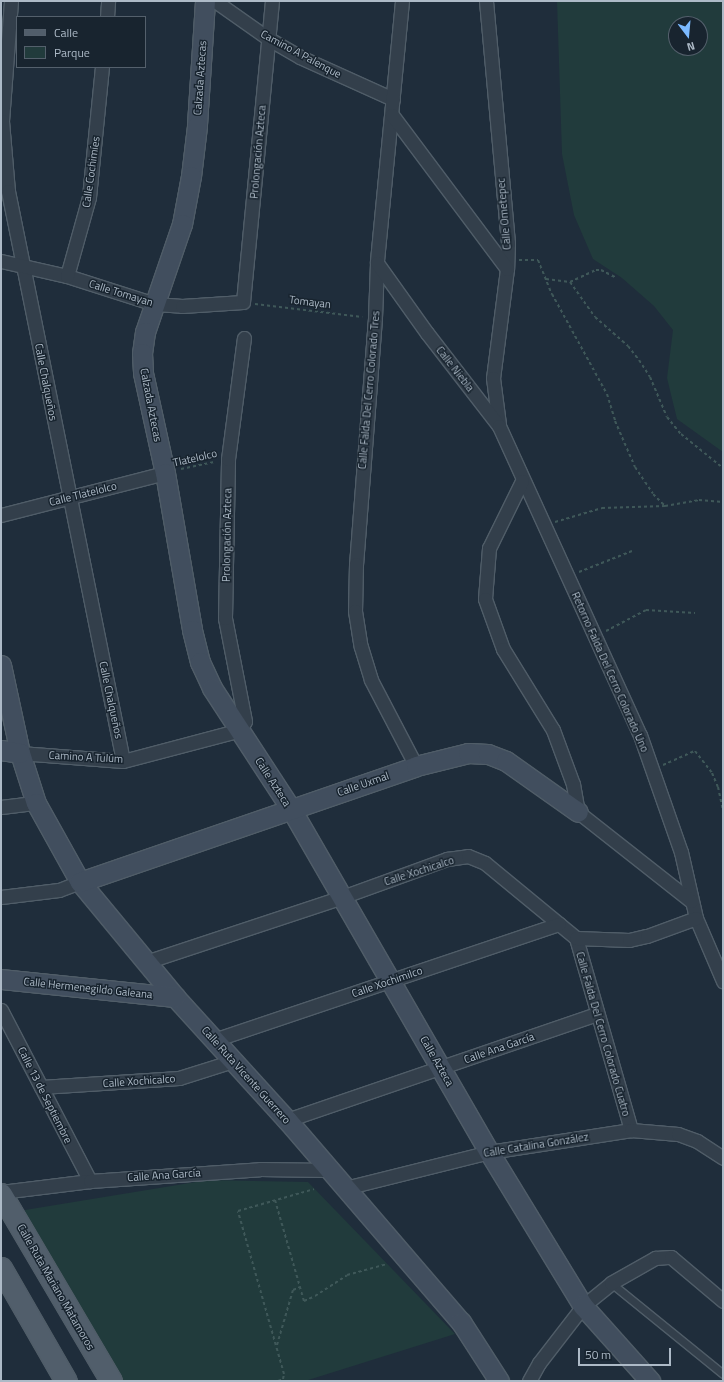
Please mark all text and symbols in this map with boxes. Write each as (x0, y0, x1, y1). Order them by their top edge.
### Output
legend (16, 16, 146, 68)
north arrow (668, 16, 708, 56)
text: Calle (54, 23, 78, 42)
street label: Camino A Palenque (258, 27, 344, 81)
text: N (685, 38, 697, 55)
street label: Calzada Aztecas (191, 40, 209, 116)
text: Parque (54, 43, 90, 62)
street label: Prolongación Azteca (247, 105, 269, 199)
street label: Calle Cochimíes (79, 136, 103, 208)
street label: Calle Ometepec (494, 178, 514, 250)
street label: Calle Tomayan (87, 277, 155, 309)
street label: Tomayan (288, 293, 332, 311)
street label: Calle Falda Del Cerro Colorado Tres (355, 310, 383, 470)
street label: Calle Chalqueños (32, 342, 60, 422)
street label: Calle Niebla (433, 344, 477, 394)
street label: Calzada Aztecas (137, 367, 165, 443)
street label: Tlatelolco (172, 447, 218, 469)
street label: Calle Tlatelolco (48, 479, 118, 509)
street label: Prolongación Azteca (220, 488, 234, 582)
street label: Retorno Falda Del Cerro Colorado Uno (569, 590, 651, 754)
street label: Calle Chalqueños (96, 660, 126, 740)
street label: Camino A Tulúm (48, 748, 124, 766)
street label: Calle Azteca (252, 755, 294, 809)
street label: Calle Uxmal (335, 769, 391, 799)
street label: Calle Xochicalco (382, 853, 456, 889)
street label: Calle Falda Del Cerro Colorado Cuatro (573, 950, 633, 1118)
street label: Calle Xochimilco (350, 964, 424, 1000)
street label: Calle Hermenegildo Galeana (23, 975, 153, 1001)
street label: Calle Ruta Vicente Guerrero (199, 1024, 293, 1126)
street label: Calle Ana García (462, 1030, 536, 1066)
street label: Calle Azteca (417, 1034, 457, 1088)
street label: Calle 13 de Septiembre (15, 1045, 75, 1145)
street label: Calle Xochicalco (102, 1072, 176, 1090)
street label: Calle Catalina González (482, 1130, 590, 1160)
street label: Calle Ana García (127, 1166, 201, 1184)
street label: Calle Ruta Mariano Matamoros (14, 1222, 98, 1352)
scale bar (580, 1340, 673, 1366)
text: 50 m (585, 1345, 611, 1364)

